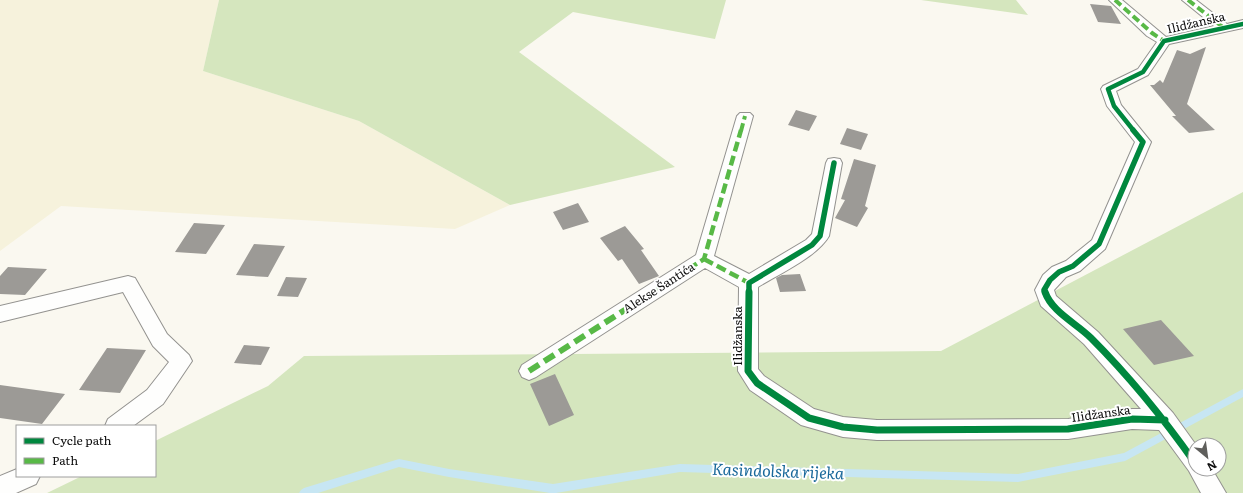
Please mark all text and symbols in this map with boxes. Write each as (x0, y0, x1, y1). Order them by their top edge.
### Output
street label: Ilidžanska (1165, 6, 1227, 37)
street label: Alekse Šantića (619, 257, 698, 317)
street label: Ilidžanska (728, 306, 746, 366)
street label: Ilidžanska (1070, 400, 1132, 426)
legend (16, 425, 156, 477)
text: Cycle path (52, 431, 112, 449)
north arrow (1187, 437, 1227, 477)
text: Path (52, 451, 78, 469)
water label: Kasindolska rijeka (712, 456, 845, 484)
text: N (1204, 457, 1220, 476)

